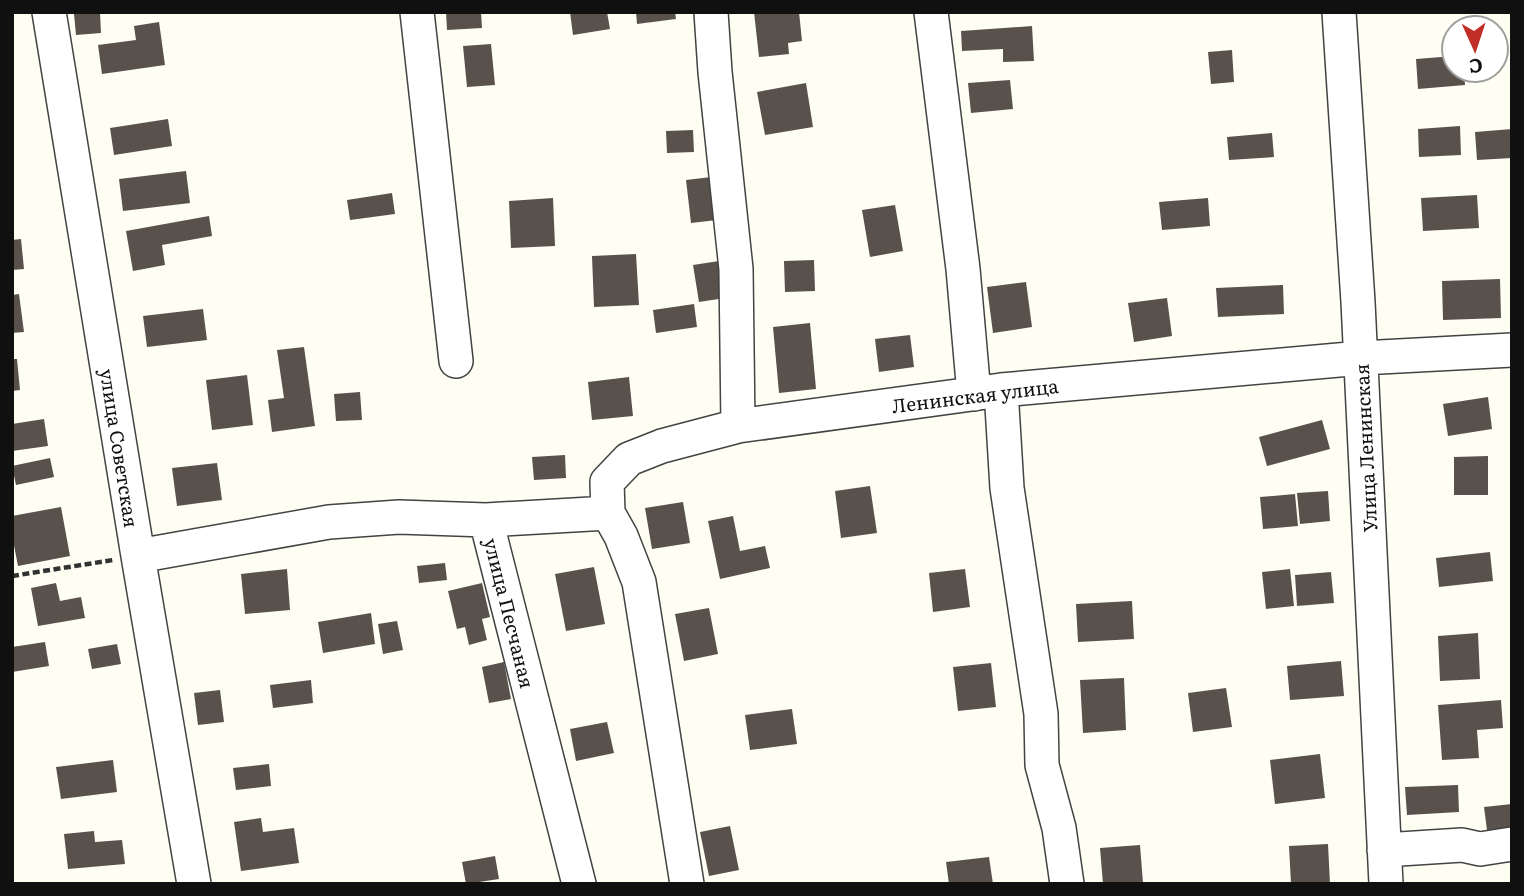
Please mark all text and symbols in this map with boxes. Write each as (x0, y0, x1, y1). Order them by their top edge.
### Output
north arrow (1440, 14, 1510, 84)
text: С (1468, 53, 1483, 81)
street label: Улица Ленинская (1347, 363, 1383, 533)
street label: улица Советская (94, 367, 146, 529)
street label: Ленинская улица (890, 371, 1061, 419)
street label: улица Песчаная (478, 535, 542, 691)

